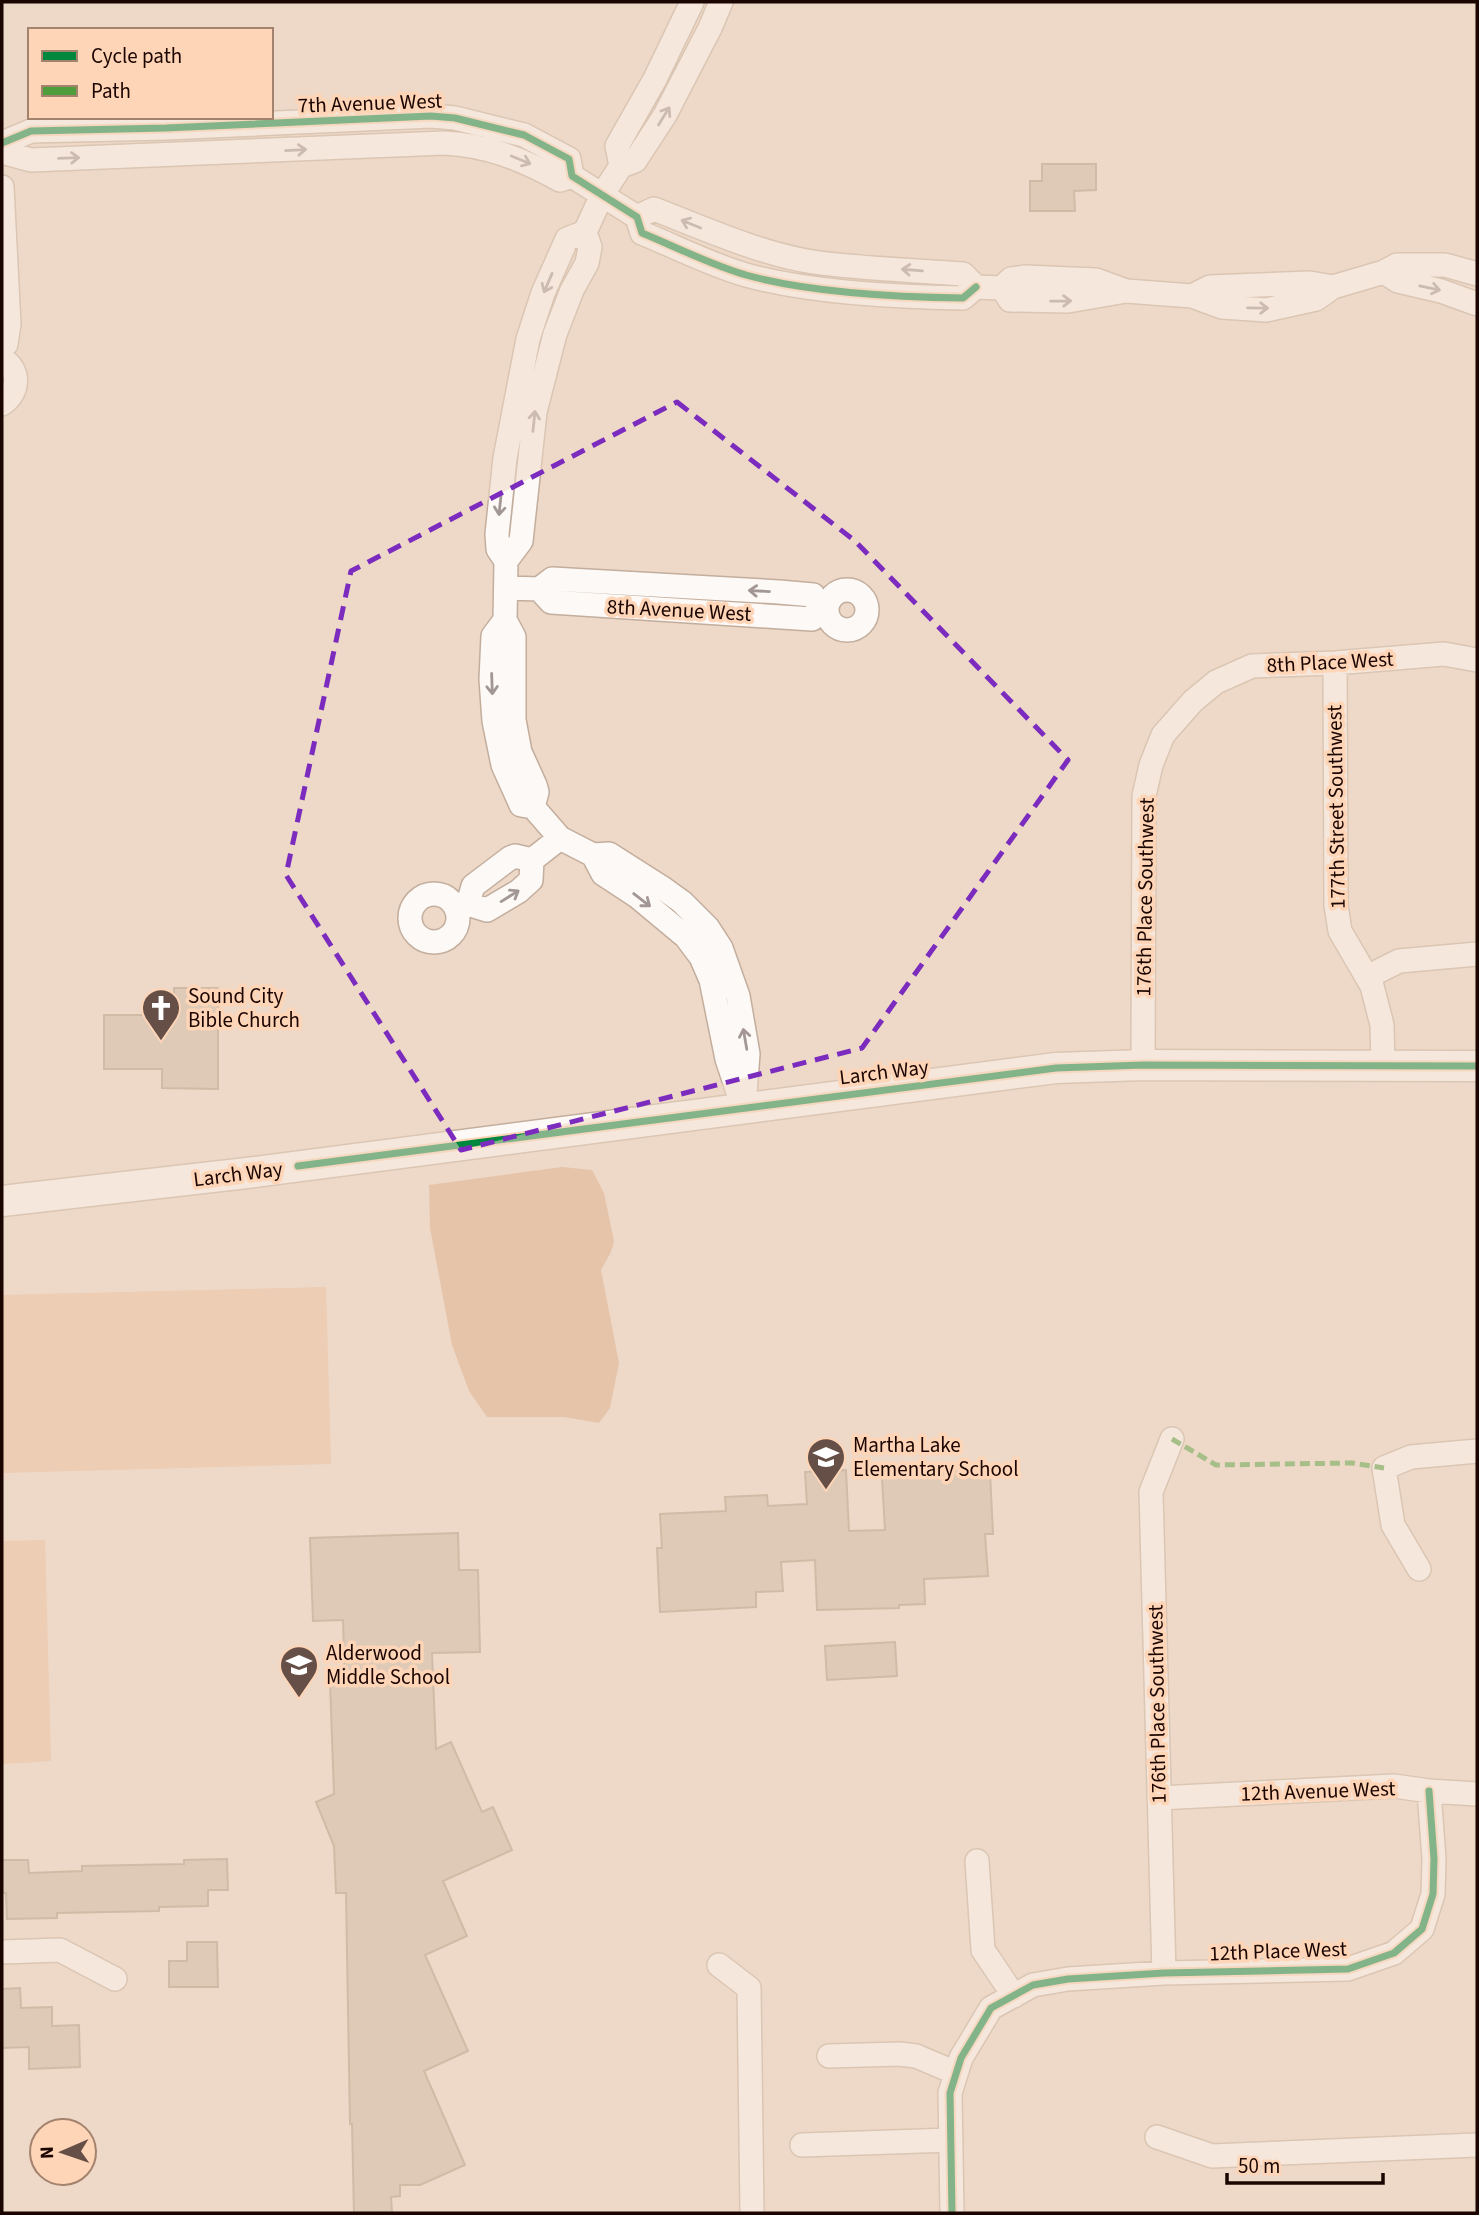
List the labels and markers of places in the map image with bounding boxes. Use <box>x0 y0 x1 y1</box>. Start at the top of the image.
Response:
place label: Sound City Bible Church <box>188 981 300 1035</box>
church icon: Sound City Bible Church <box>140 987 182 1042</box>
place label: Martha Lake Elementary School <box>853 1430 1019 1484</box>
school or university icon: Martha Lake Elementary School <box>805 1436 847 1491</box>
place label: Alderwood Middle School <box>326 1638 450 1692</box>
school or university icon: Alderwood Middle School <box>278 1644 320 1699</box>

